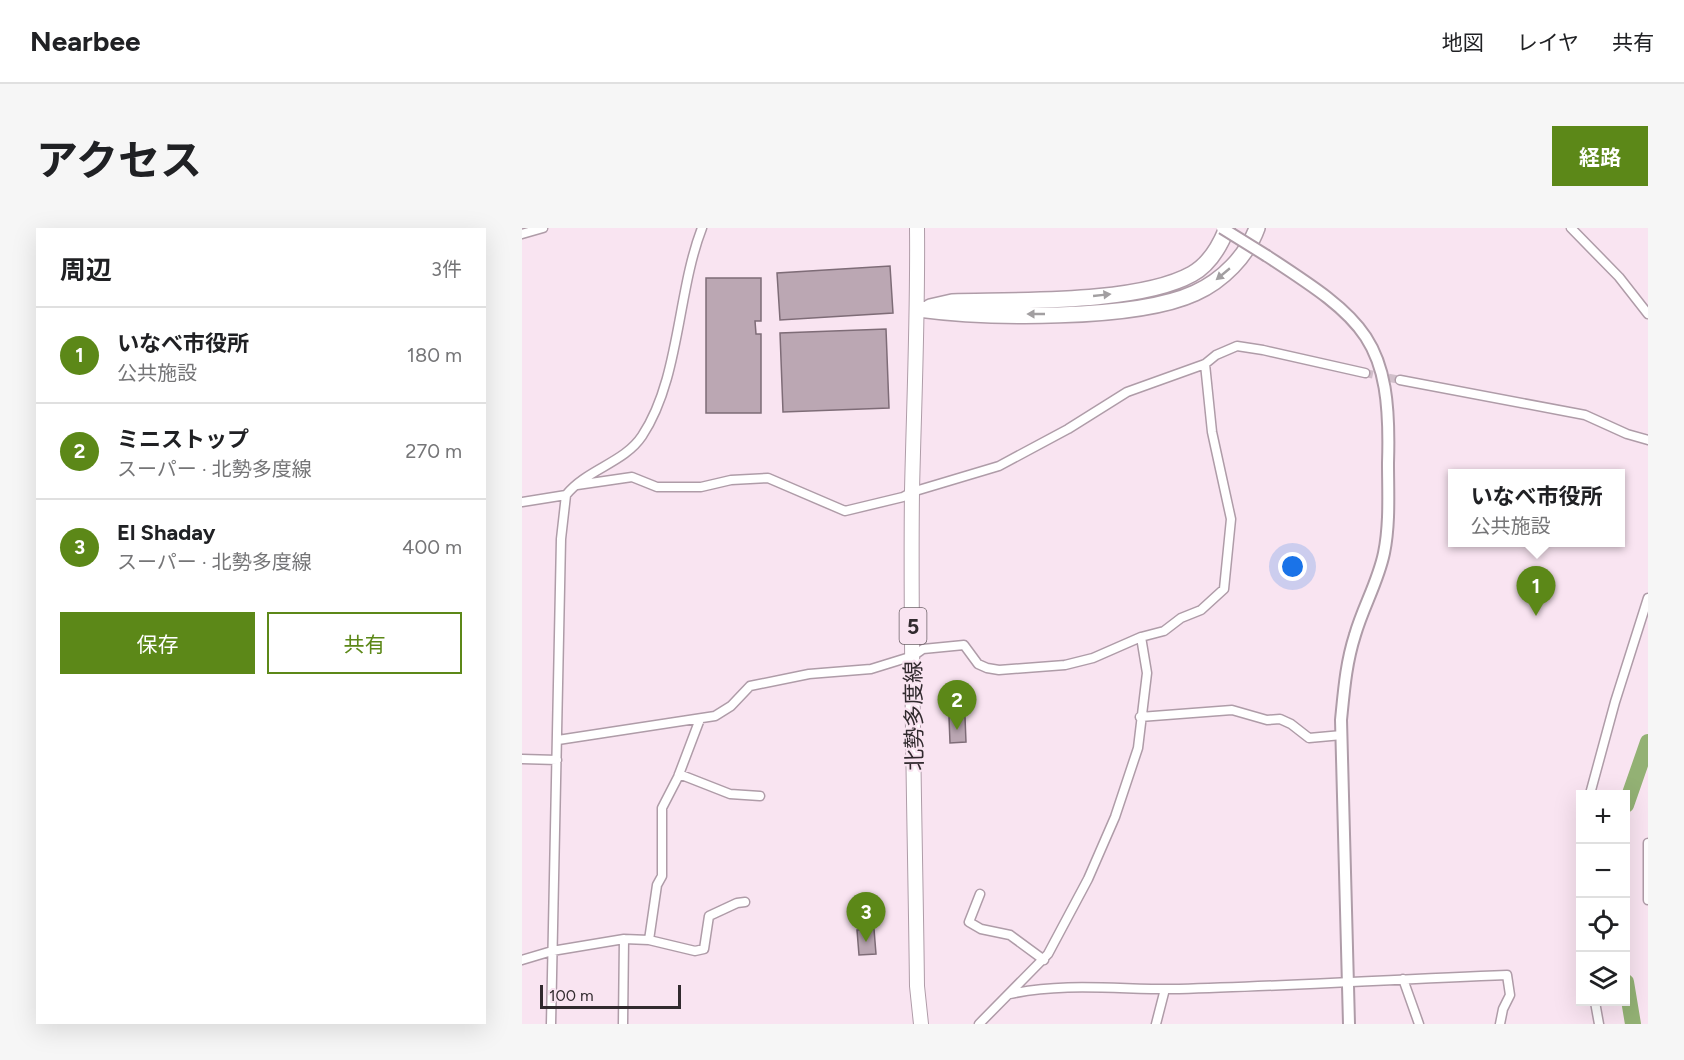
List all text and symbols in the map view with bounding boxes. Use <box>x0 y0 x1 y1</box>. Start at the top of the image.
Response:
text: Nearbee <box>30 24 140 58</box>
text: 地図 <box>1442 30 1484 55</box>
text: レイヤ <box>1517 30 1579 55</box>
text: 共有 <box>1612 30 1654 55</box>
button: 経路 <box>1552 126 1648 186</box>
text: アクセス <box>36 135 202 186</box>
text: 周辺 <box>60 254 112 286</box>
text: 3件 <box>431 257 462 281</box>
one-way arrow <box>1215 268 1231 281</box>
one-way arrow <box>1092 290 1111 299</box>
one-way arrow <box>1027 309 1046 319</box>
text: いなべ市役所 <box>117 330 249 357</box>
text: 1 <box>75 343 84 367</box>
text: 180 m <box>407 343 462 367</box>
text: 公共施設 <box>117 361 197 385</box>
text: ミニストップ <box>117 426 249 453</box>
text: 2 <box>74 439 85 463</box>
text: 270 m <box>405 439 462 463</box>
text: スーパー · 北勢多度線 <box>117 457 312 481</box>
popup <box>1448 469 1625 547</box>
text: いなべ市役所 <box>1470 483 1603 510</box>
text: 公共施設 <box>1470 514 1550 538</box>
text: El Shaday <box>117 519 215 546</box>
text: 3 <box>74 535 85 559</box>
text: 400 m <box>402 535 462 559</box>
text: スーパー · 北勢多度線 <box>117 550 312 574</box>
your location <box>1278 552 1307 581</box>
pin: 1 <box>1516 566 1556 616</box>
road number: 5 <box>900 608 926 644</box>
button: 保存 <box>60 612 255 674</box>
button: 共有 <box>267 612 462 674</box>
street label: 北勢多度線 <box>900 661 928 771</box>
pin: 2 <box>938 680 976 730</box>
map controls <box>1576 790 1630 1006</box>
button: + <box>1576 790 1630 844</box>
button: − <box>1576 844 1630 898</box>
pin: 3 <box>846 892 886 942</box>
button: locate <box>1576 898 1630 952</box>
button: layers <box>1576 952 1630 1006</box>
scale bar <box>540 982 681 1010</box>
text: 100 m <box>549 986 594 1005</box>

